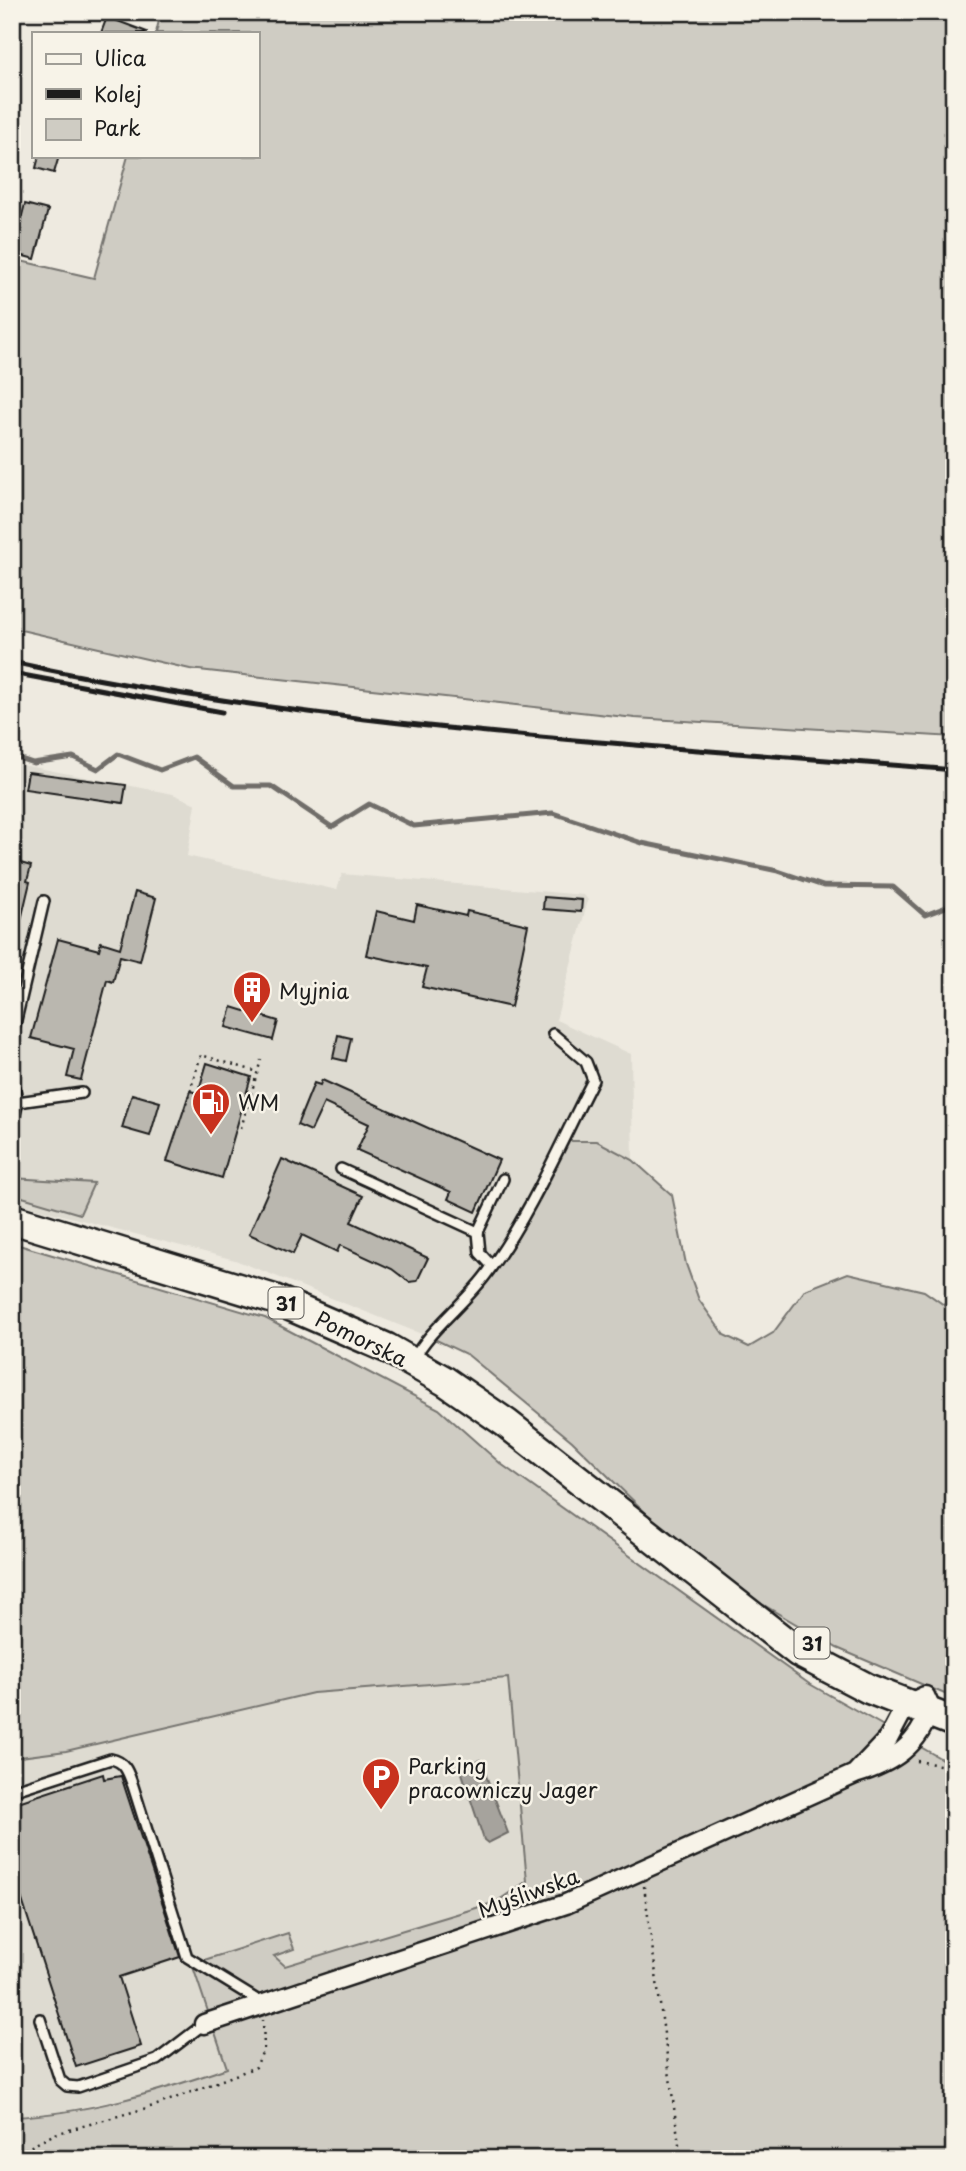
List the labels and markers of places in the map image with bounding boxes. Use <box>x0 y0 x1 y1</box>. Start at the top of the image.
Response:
building icon: Myjnia <box>231 969 273 1024</box>
place label: Myjnia <box>279 974 349 1006</box>
fuel station icon: WM <box>190 1081 232 1136</box>
place label: WM <box>238 1086 279 1118</box>
place label: Parking pracowniczy Jager <box>408 1749 598 1805</box>
parking icon: Parking pracowniczy Jager <box>360 1756 402 1811</box>

